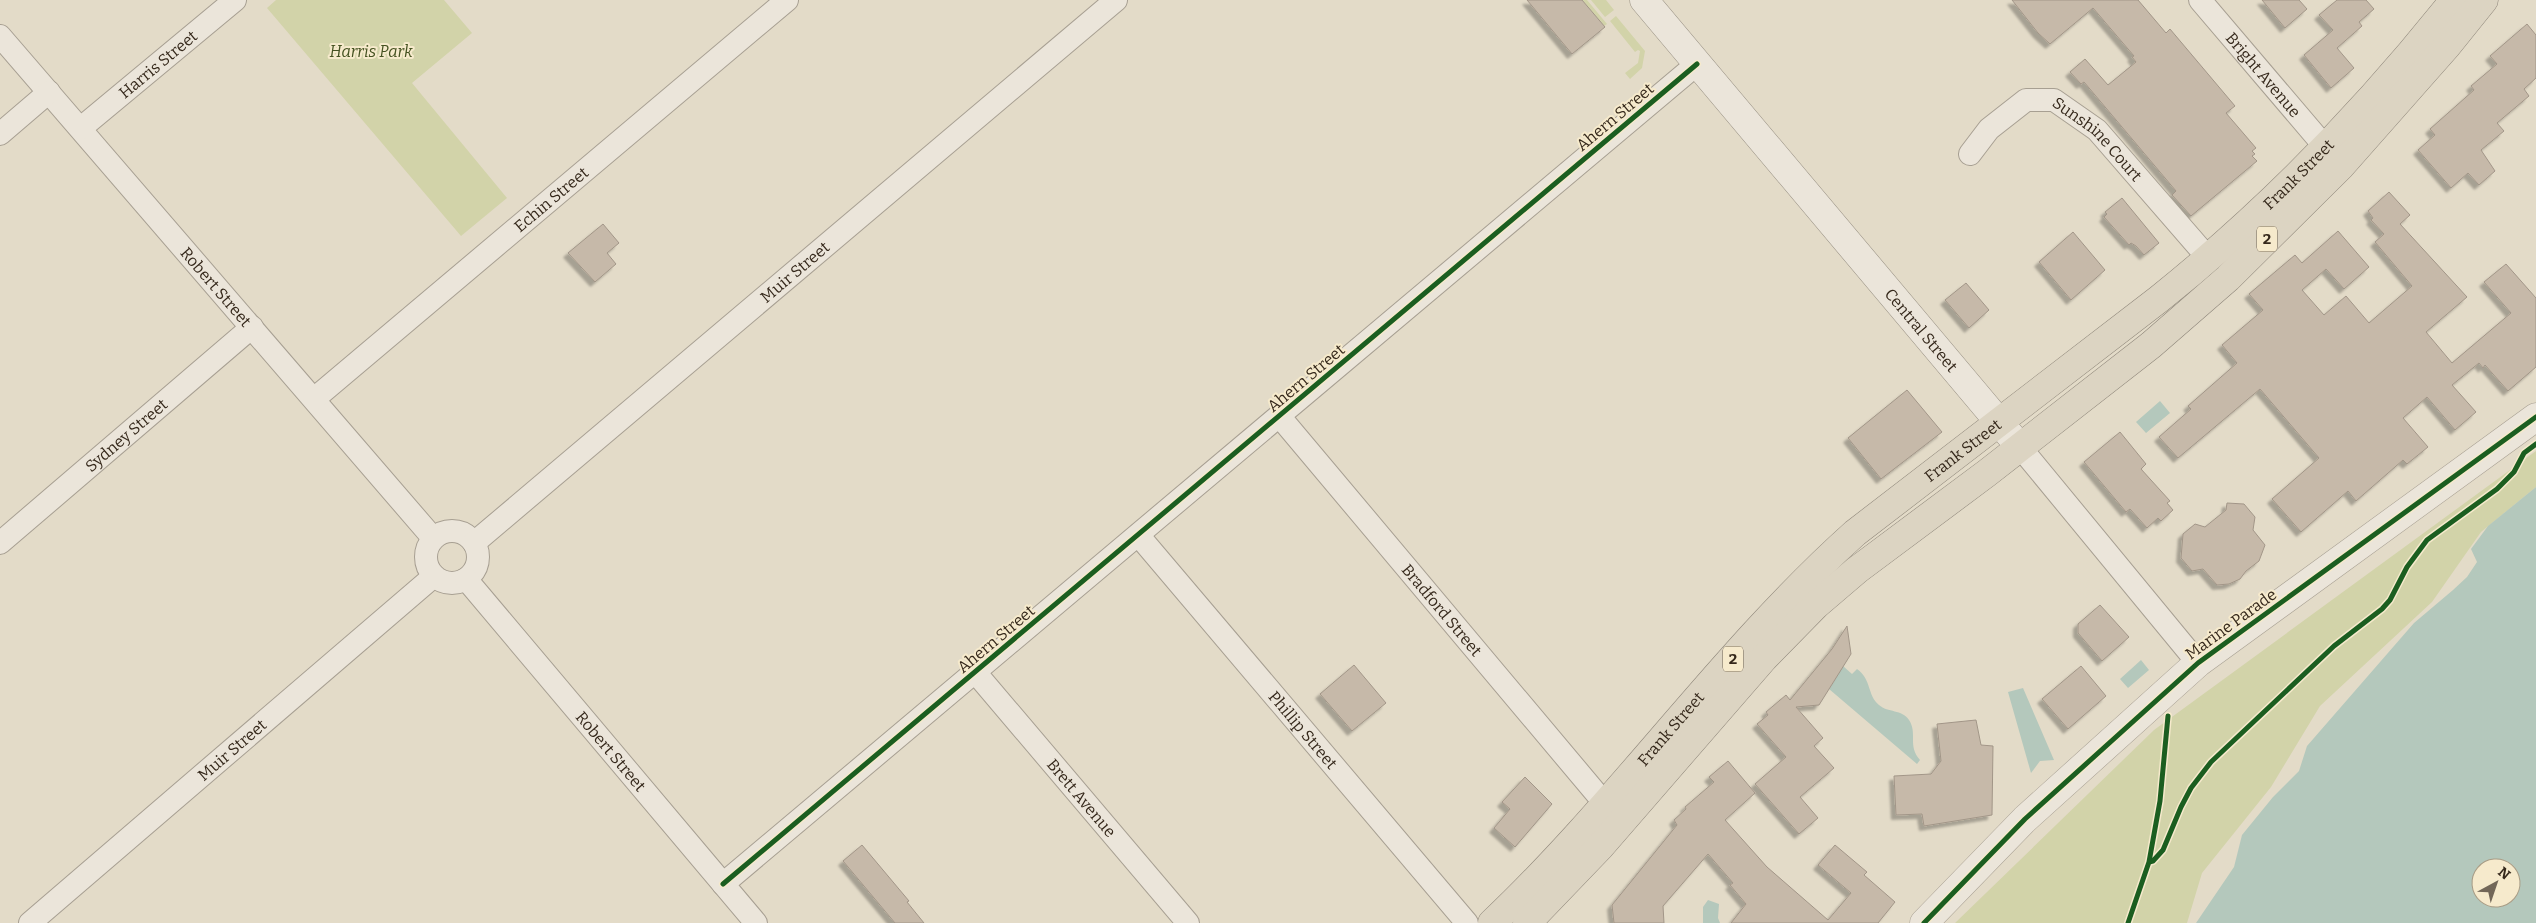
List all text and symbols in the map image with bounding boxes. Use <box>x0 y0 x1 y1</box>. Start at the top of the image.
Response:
street label: Harris Street <box>115 26 201 102</box>
street label: Bright Avenue <box>2222 28 2305 121</box>
park label: Harris Park <box>329 42 413 61</box>
street label: Ahern Street <box>1572 79 1658 155</box>
street label: Sunshine Court <box>2049 93 2146 185</box>
street label: Frank Street <box>2259 135 2338 213</box>
street label: Echin Street <box>510 162 592 236</box>
road number: 2 <box>2257 226 2277 252</box>
street label: Muir Street <box>756 237 833 306</box>
street label: Robert Street <box>177 243 256 330</box>
street label: Central Street <box>1881 284 1962 375</box>
street label: Ahern Street <box>1263 340 1349 416</box>
street label: Sydney Street <box>81 394 171 475</box>
street label: Frank Street <box>1921 414 2005 486</box>
street label: Bradford Street <box>1398 560 1486 660</box>
street label: Marine Parade <box>2182 585 2280 663</box>
street label: Ahern Street <box>953 601 1039 677</box>
road number: 2 <box>1723 646 1743 672</box>
street label: Phillip Street <box>1265 687 1342 773</box>
street label: Frank Street <box>1633 688 1708 770</box>
street label: Robert Street <box>572 707 650 795</box>
street label: Muir Street <box>194 715 270 784</box>
street label: Brett Avenue <box>1043 755 1120 841</box>
north arrow <box>2471 858 2521 908</box>
text: N <box>2494 863 2514 884</box>

